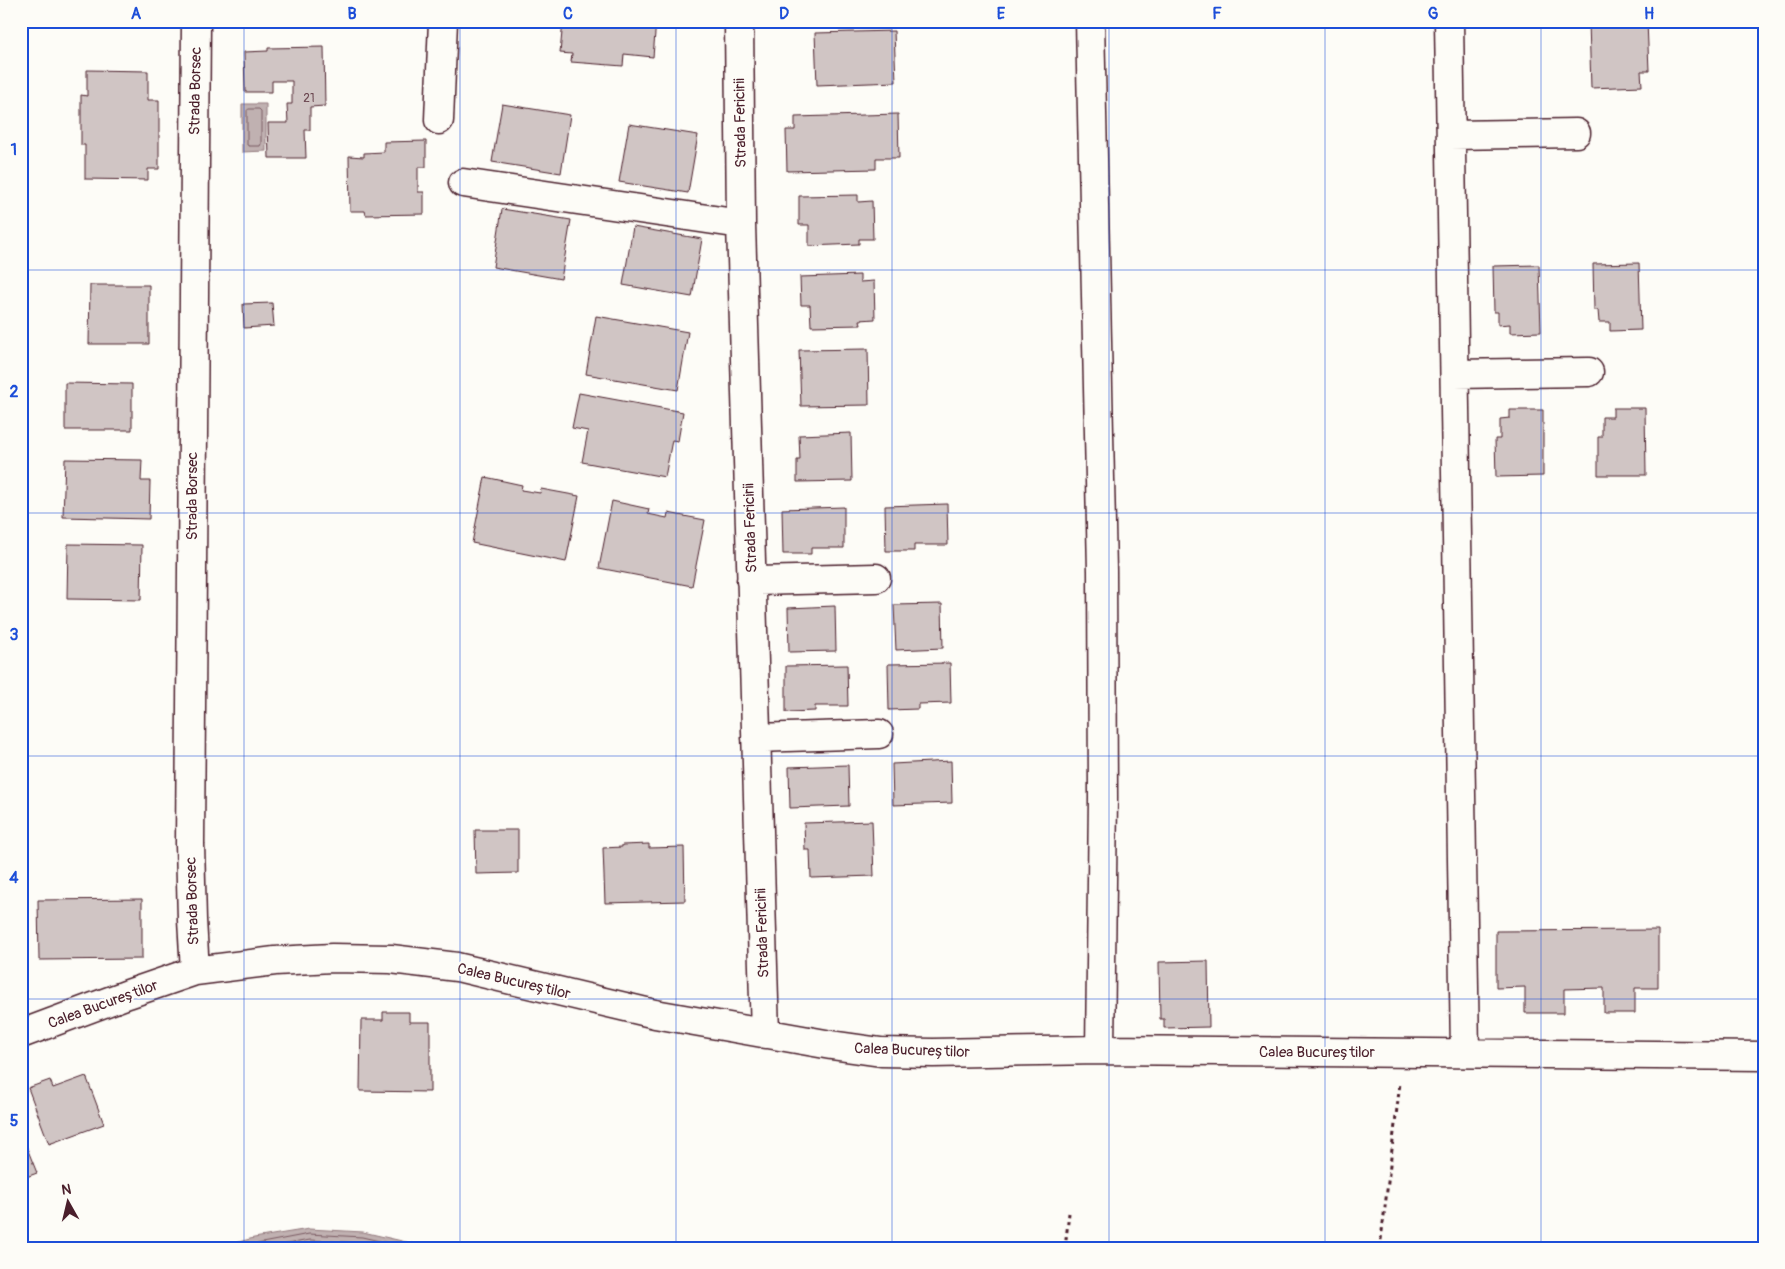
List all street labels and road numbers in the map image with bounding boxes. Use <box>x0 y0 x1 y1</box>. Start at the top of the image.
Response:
street label: Strada Borsec <box>185 46 206 135</box>
street label: Strada Fericirii <box>730 78 751 168</box>
street label: Strada Borsec <box>183 451 202 540</box>
street label: Strada Fericirii <box>739 483 762 573</box>
street label: Strada Borsec <box>181 856 204 945</box>
street label: Strada Fericirii <box>751 888 774 978</box>
street label: Calea Bucureștilor <box>455 959 573 1004</box>
street label: Calea Bucureștilor <box>46 976 161 1033</box>
street label: Calea Bucureștilor <box>854 1039 971 1062</box>
street label: Calea Bucureștilor <box>1259 1043 1376 1062</box>

